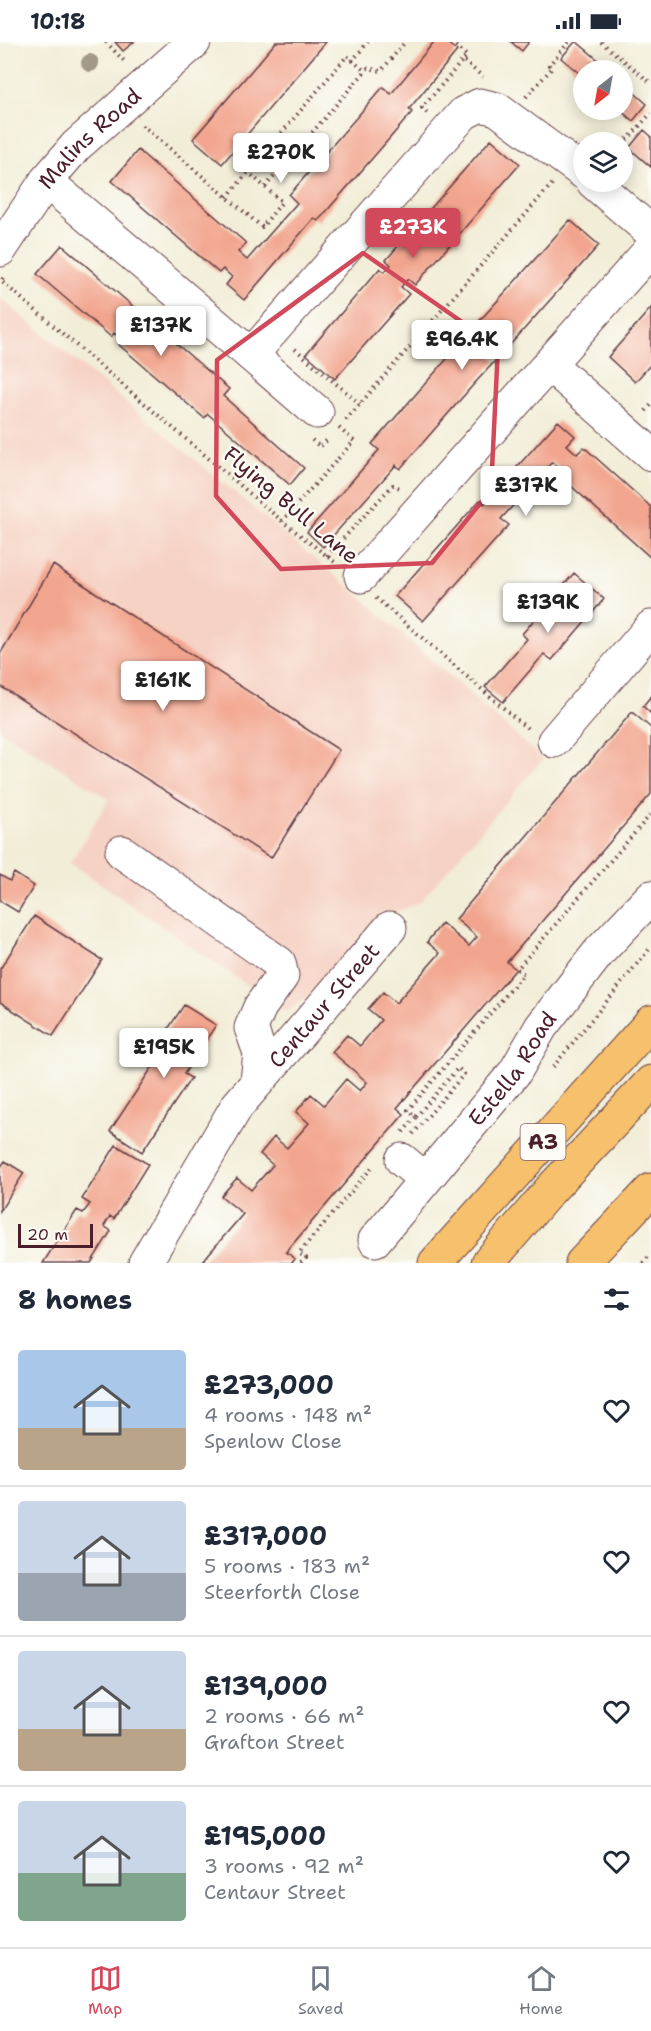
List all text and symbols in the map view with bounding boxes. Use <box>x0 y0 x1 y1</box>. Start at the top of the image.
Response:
text: 10:18 <box>30 7 86 36</box>
north arrow <box>573 60 633 120</box>
map controls <box>573 60 633 192</box>
street label: Malins Road <box>31 81 147 195</box>
button: layers <box>573 132 633 192</box>
pin: £270K <box>239 133 323 184</box>
text: £270K <box>247 139 315 165</box>
pin: £273K <box>371 208 455 259</box>
text: £273K <box>379 214 447 240</box>
pin: £137K <box>119 306 203 357</box>
text: £137K <box>130 312 192 338</box>
pin: £96.4K <box>413 320 511 371</box>
text: £96.4K <box>426 326 499 352</box>
street label: Flying Bull Lane <box>217 440 365 570</box>
pin: £317K <box>484 466 568 517</box>
text: £317K <box>494 472 558 498</box>
pin: £139K <box>506 583 590 634</box>
text: £139K <box>517 589 579 615</box>
pin: £161K <box>121 661 205 712</box>
text: £161K <box>135 667 191 693</box>
street label: Centaur Street <box>262 936 386 1074</box>
street label: Estella Road <box>462 1005 563 1132</box>
pin: £195K <box>122 1028 206 1079</box>
text: £195K <box>133 1034 195 1060</box>
road number: A3 <box>520 1124 566 1160</box>
scale bar <box>18 1221 93 1248</box>
text: 20 m <box>27 1224 68 1245</box>
text: 8 homes <box>18 1282 132 1317</box>
icon: filters <box>600 1283 633 1316</box>
text: £273,000 <box>204 1367 334 1402</box>
icon: home <box>66 1374 138 1446</box>
icon: heart <box>600 1394 633 1427</box>
text: 4 rooms · 148 m² <box>204 1402 372 1428</box>
text: Spenlow Close <box>204 1428 342 1454</box>
text: £317,000 <box>204 1518 327 1553</box>
icon: home <box>66 1525 138 1597</box>
icon: heart <box>600 1545 633 1578</box>
text: 5 rooms · 183 m² <box>204 1553 370 1579</box>
text: Steerforth Close <box>204 1579 360 1605</box>
text: £139,000 <box>204 1668 328 1703</box>
icon: home <box>66 1675 138 1747</box>
icon: heart <box>600 1695 633 1728</box>
text: 2 rooms · 66 m² <box>204 1703 365 1729</box>
text: Grafton Street <box>204 1729 345 1755</box>
text: £195,000 <box>204 1818 326 1853</box>
icon: home <box>66 1825 138 1897</box>
icon: heart <box>600 1845 633 1878</box>
text: 3 rooms · 92 m² <box>204 1853 364 1879</box>
text: Centaur Street <box>204 1879 346 1905</box>
tab: Map <box>88 1962 122 2019</box>
tab: Saved <box>298 1962 343 2019</box>
tab: Home <box>519 1962 563 2019</box>

